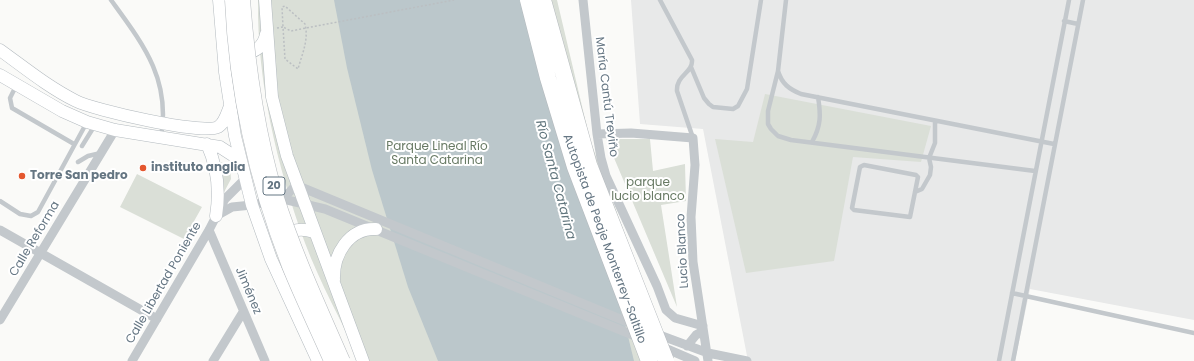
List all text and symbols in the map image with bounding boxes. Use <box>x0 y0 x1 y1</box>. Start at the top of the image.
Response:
street label: María Cantú Treviño <box>591 36 621 158</box>
water label: Río Santa Catarina <box>532 119 578 241</box>
street label: Autopista de Peaje Monterrey-Saltillo <box>559 132 649 346</box>
park label: Parque Lineal Río Santa Catarina <box>386 140 488 168</box>
place label: instituto anglia <box>151 161 245 175</box>
marker: instituto anglia <box>138 163 148 173</box>
place label: Torre San pedro <box>30 169 128 183</box>
marker: Torre San pedro <box>17 171 27 181</box>
park label: parque lucio blanco <box>611 176 685 204</box>
road number: 20 <box>263 177 285 195</box>
street label: Calle Reforma <box>7 199 63 279</box>
street label: Lucio Blanco <box>674 213 692 289</box>
street label: Calle Libertad Poniente <box>123 220 205 346</box>
street label: Jiménez <box>232 265 264 317</box>

